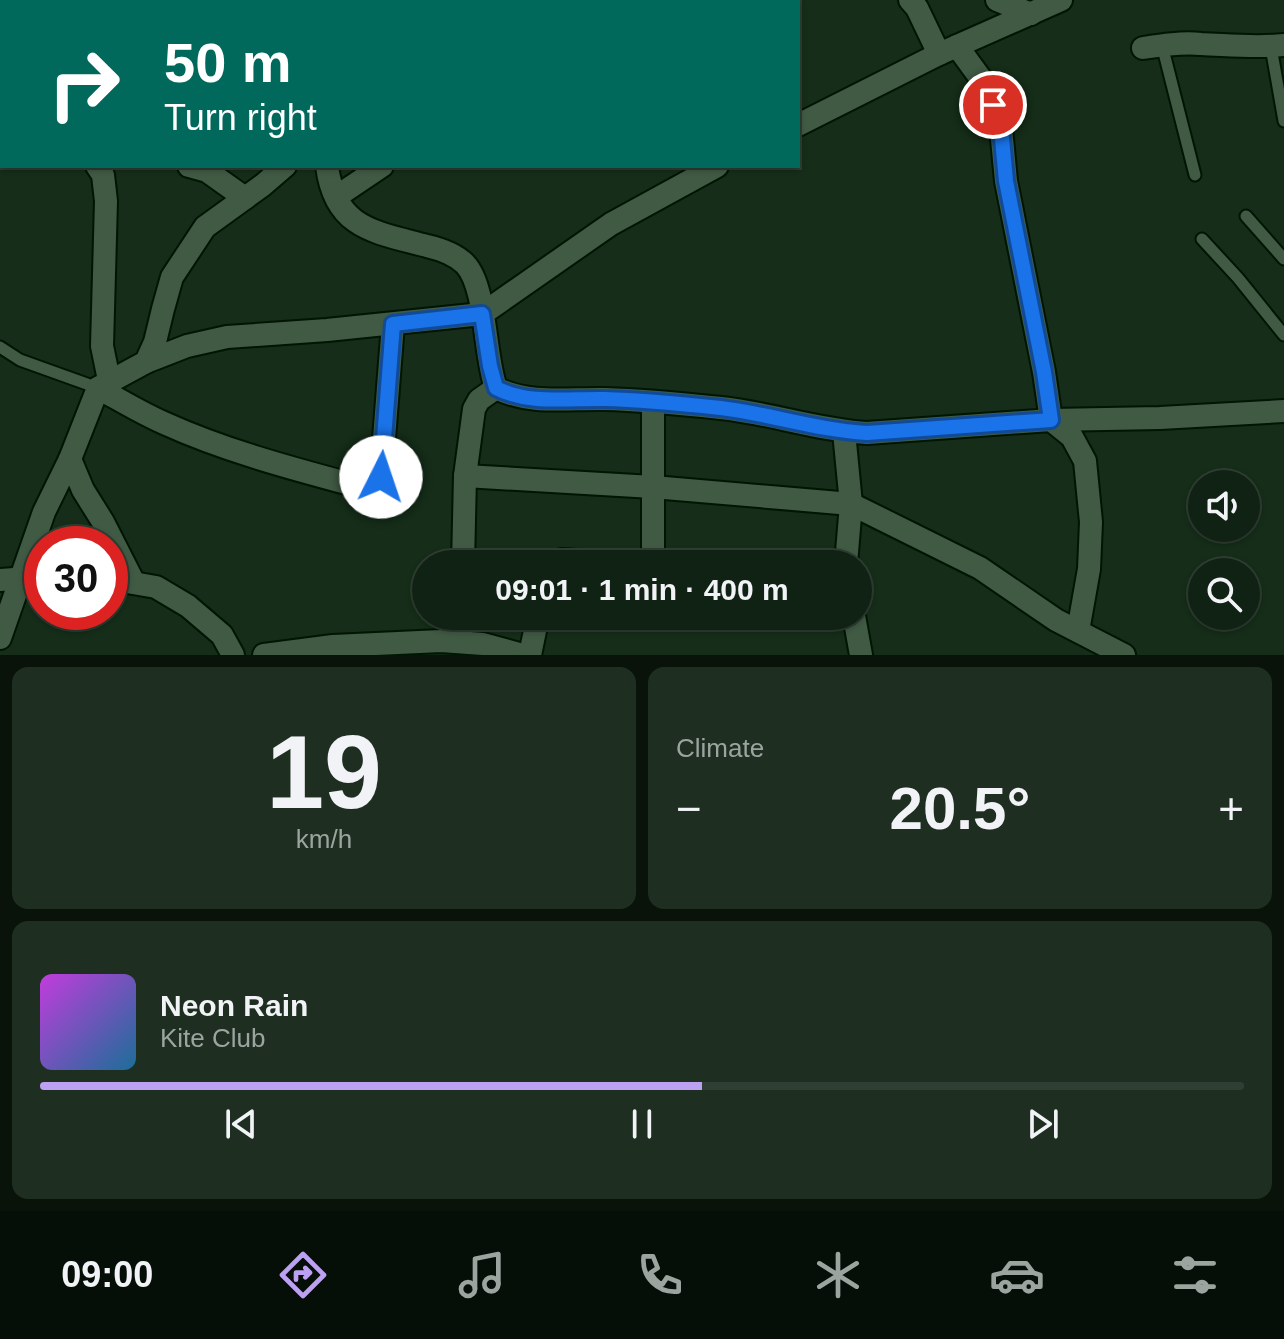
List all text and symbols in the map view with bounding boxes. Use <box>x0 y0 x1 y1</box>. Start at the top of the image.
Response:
text: 50 m <box>164 31 292 94</box>
icon: right <box>32 32 136 136</box>
pin <box>959 71 1027 139</box>
icon: arrive <box>971 83 1015 127</box>
text: Turn right <box>164 97 317 138</box>
position arrow <box>339 435 423 519</box>
map controls <box>1188 470 1260 630</box>
button: sound <box>1188 470 1260 542</box>
speed limit sign: 30 <box>24 526 128 630</box>
button: search <box>1188 558 1260 630</box>
text: 09:01 · 1 min · 400 m <box>495 573 789 606</box>
text: 19 <box>266 714 382 830</box>
text: Climate <box>676 733 764 763</box>
text: 20.5° <box>890 775 1030 842</box>
text: − <box>676 784 702 833</box>
text: + <box>1218 784 1244 833</box>
text: km/h <box>296 824 352 854</box>
text: Neon Rain <box>160 989 308 1022</box>
text: Kite Club <box>160 1023 266 1053</box>
icon: previous <box>219 1102 263 1146</box>
icon: pause <box>620 1102 664 1146</box>
icon: next <box>1021 1102 1065 1146</box>
icon: directions <box>275 1247 331 1303</box>
icon: music <box>454 1247 510 1303</box>
icon: phone <box>632 1247 688 1303</box>
icon: climate <box>810 1247 866 1303</box>
icon: car <box>989 1247 1045 1303</box>
icon: filters <box>1167 1247 1223 1303</box>
text: 09:00 <box>61 1254 153 1295</box>

